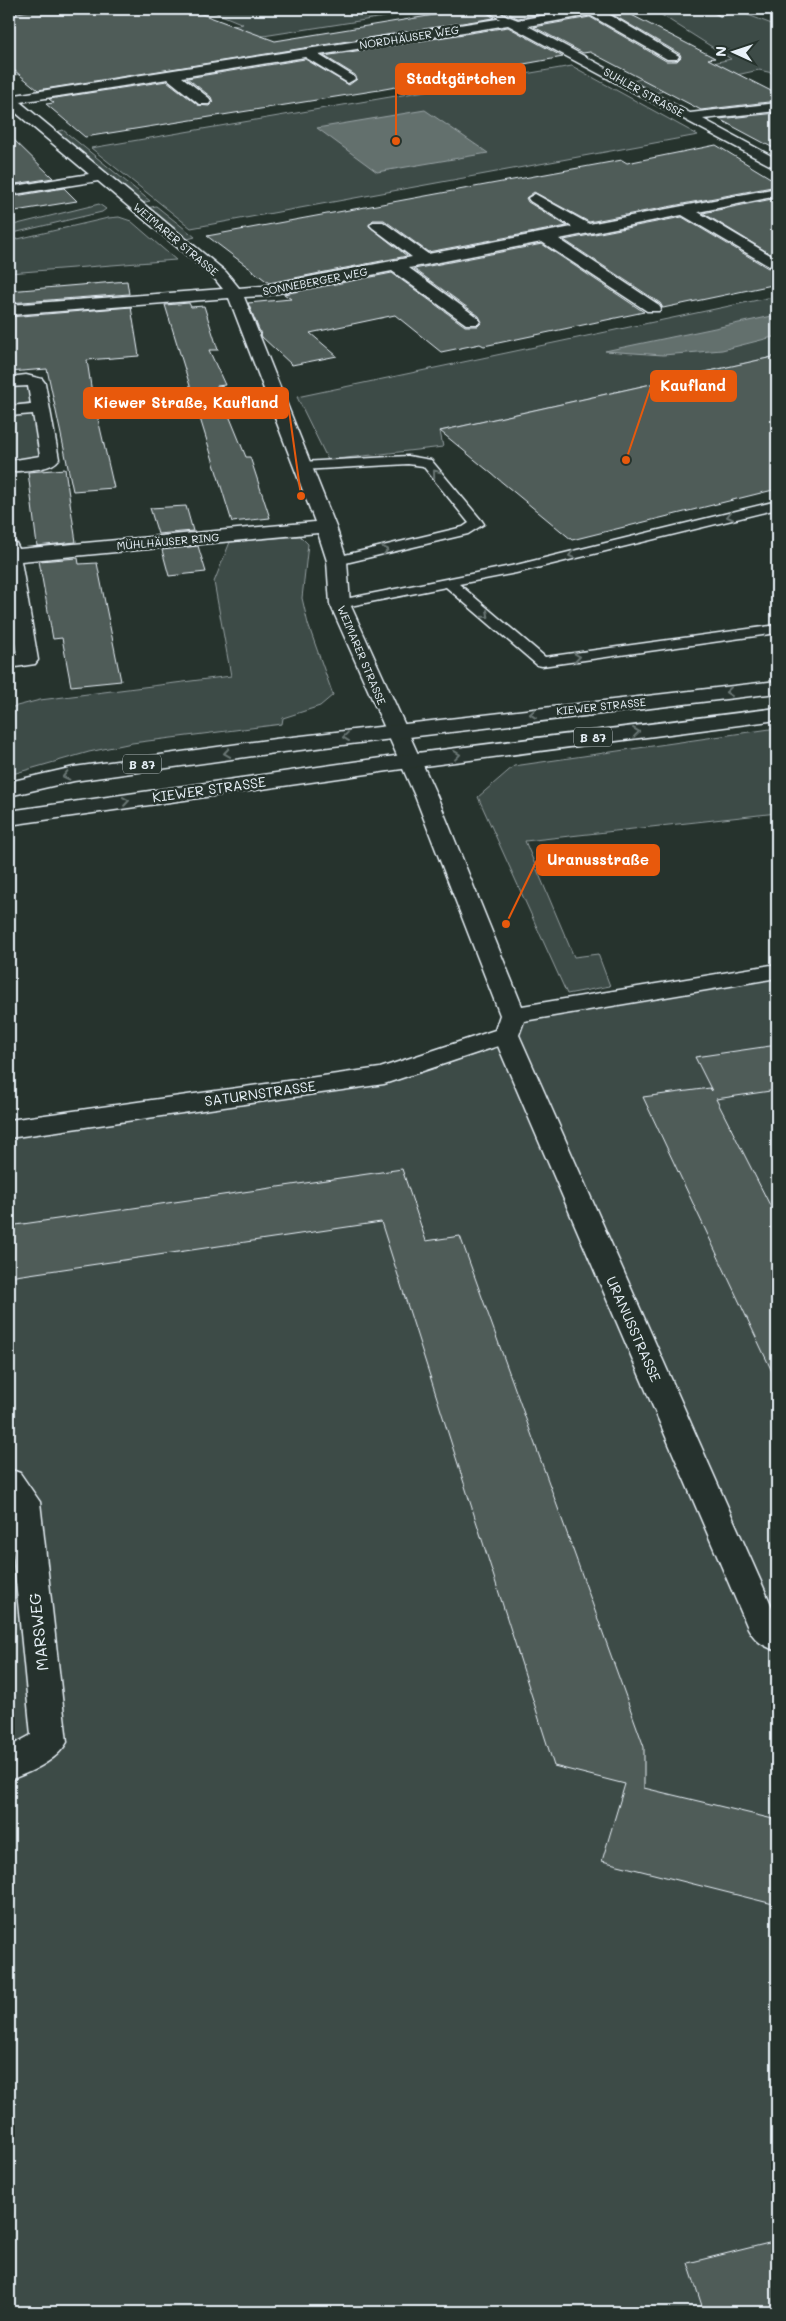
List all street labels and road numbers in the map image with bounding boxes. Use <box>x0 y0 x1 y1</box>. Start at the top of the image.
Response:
street label: NORDHÄUSER WEG <box>358 22 460 52</box>
street label: SUHLER STRASSE <box>601 64 687 120</box>
street label: WEIMARER STRASSE <box>130 199 222 279</box>
street label: SONNEBERGER WEG <box>261 263 369 299</box>
street label: MÜHLHÄUSER RING <box>116 529 220 553</box>
street label: WEIMARER STRASSE <box>334 603 390 707</box>
street label: KIEWER STRASSE <box>555 694 647 718</box>
road number: B 87 <box>574 728 612 746</box>
road number: B 87 <box>123 754 161 774</box>
street label: KIEWER STRASSE <box>151 772 267 806</box>
street label: SATURNSTRASSE <box>203 1076 317 1110</box>
street label: URANUSSTRASSE <box>602 1273 666 1385</box>
street label: MARSWEG <box>23 1592 53 1672</box>

